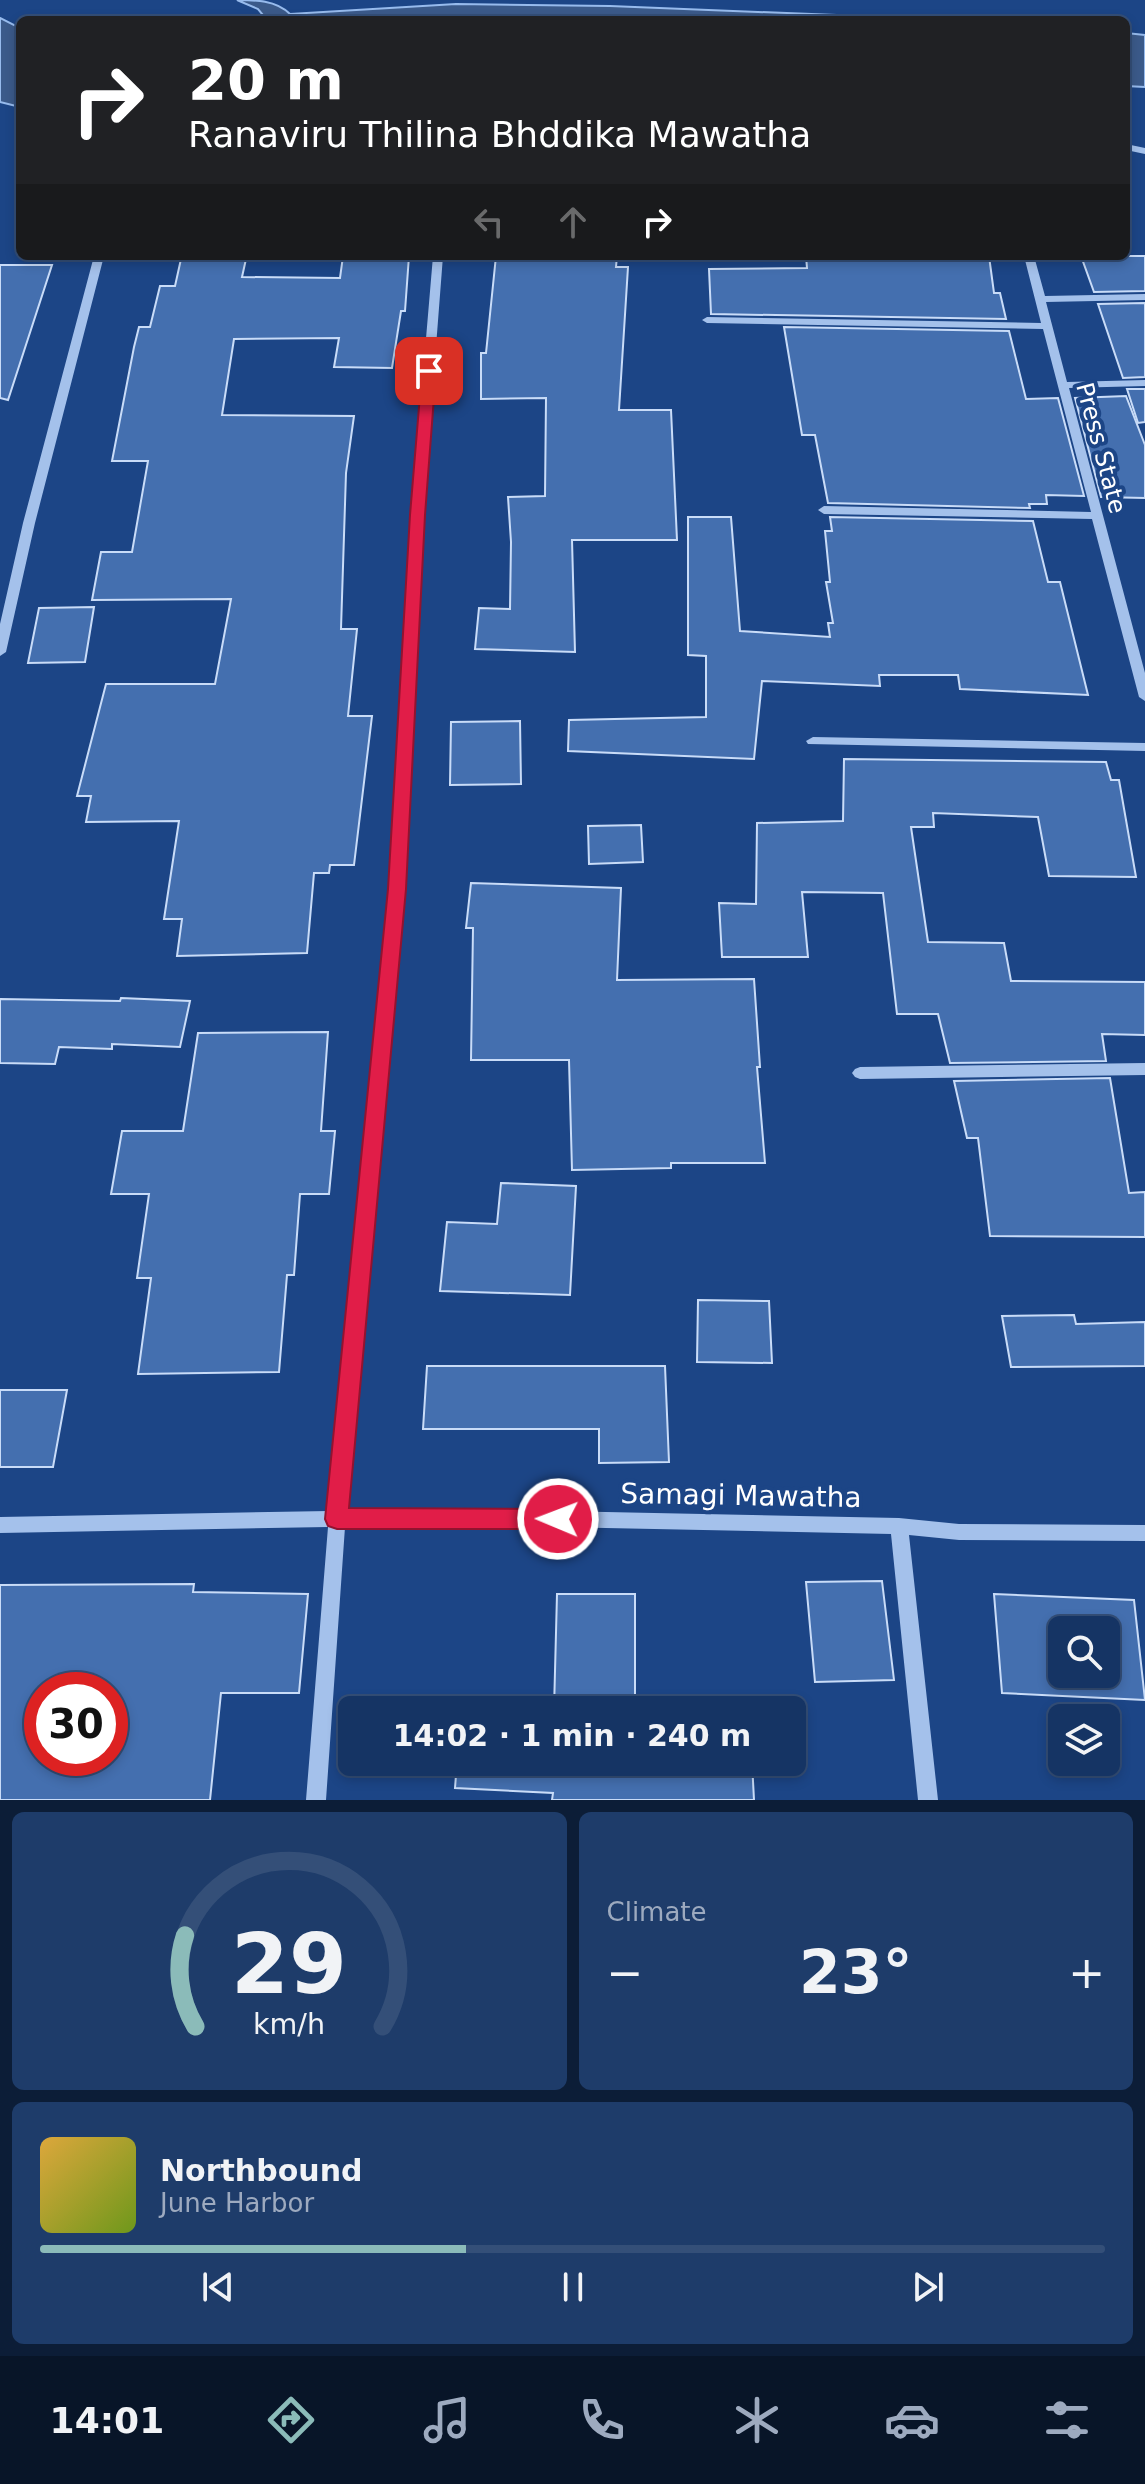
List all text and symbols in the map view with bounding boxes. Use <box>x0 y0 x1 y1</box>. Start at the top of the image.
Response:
text: 20 m <box>188 47 344 112</box>
icon: right <box>56 48 160 152</box>
text: Ranaviru Thilina Bhddika Mawatha <box>188 114 811 155</box>
icon: left <box>467 200 511 244</box>
icon: ahead <box>551 200 595 244</box>
icon: right <box>635 200 679 244</box>
pin <box>395 337 463 405</box>
icon: arrive <box>407 349 451 393</box>
street label: Press State <box>1070 380 1132 516</box>
position arrow <box>516 1477 600 1561</box>
street label: Samagi Mawatha <box>620 1477 862 1514</box>
map controls <box>1048 1616 1120 1776</box>
button: search <box>1048 1616 1120 1688</box>
speed limit sign: 30 <box>24 1672 128 1776</box>
button: layers <box>1048 1704 1120 1776</box>
text: 14:02 · 1 min · 240 m <box>393 1718 751 1753</box>
text: Climate <box>607 1897 707 1927</box>
text: 29 <box>231 1916 347 2013</box>
text: 23° <box>799 1937 913 2007</box>
text: − <box>607 1947 643 1998</box>
text: + <box>1068 1947 1105 1998</box>
text: km/h <box>253 2007 325 2041</box>
text: Northbound <box>160 2153 363 2188</box>
text: June Harbor <box>160 2188 314 2218</box>
icon: previous <box>196 2265 240 2309</box>
icon: pause <box>551 2265 595 2309</box>
icon: next <box>906 2265 950 2309</box>
icon: directions <box>263 2392 319 2448</box>
icon: music <box>419 2392 475 2448</box>
icon: phone <box>574 2392 630 2448</box>
icon: climate <box>729 2392 785 2448</box>
icon: car <box>884 2392 940 2448</box>
icon: filters <box>1039 2392 1095 2448</box>
text: 14:01 <box>50 2400 164 2441</box>

